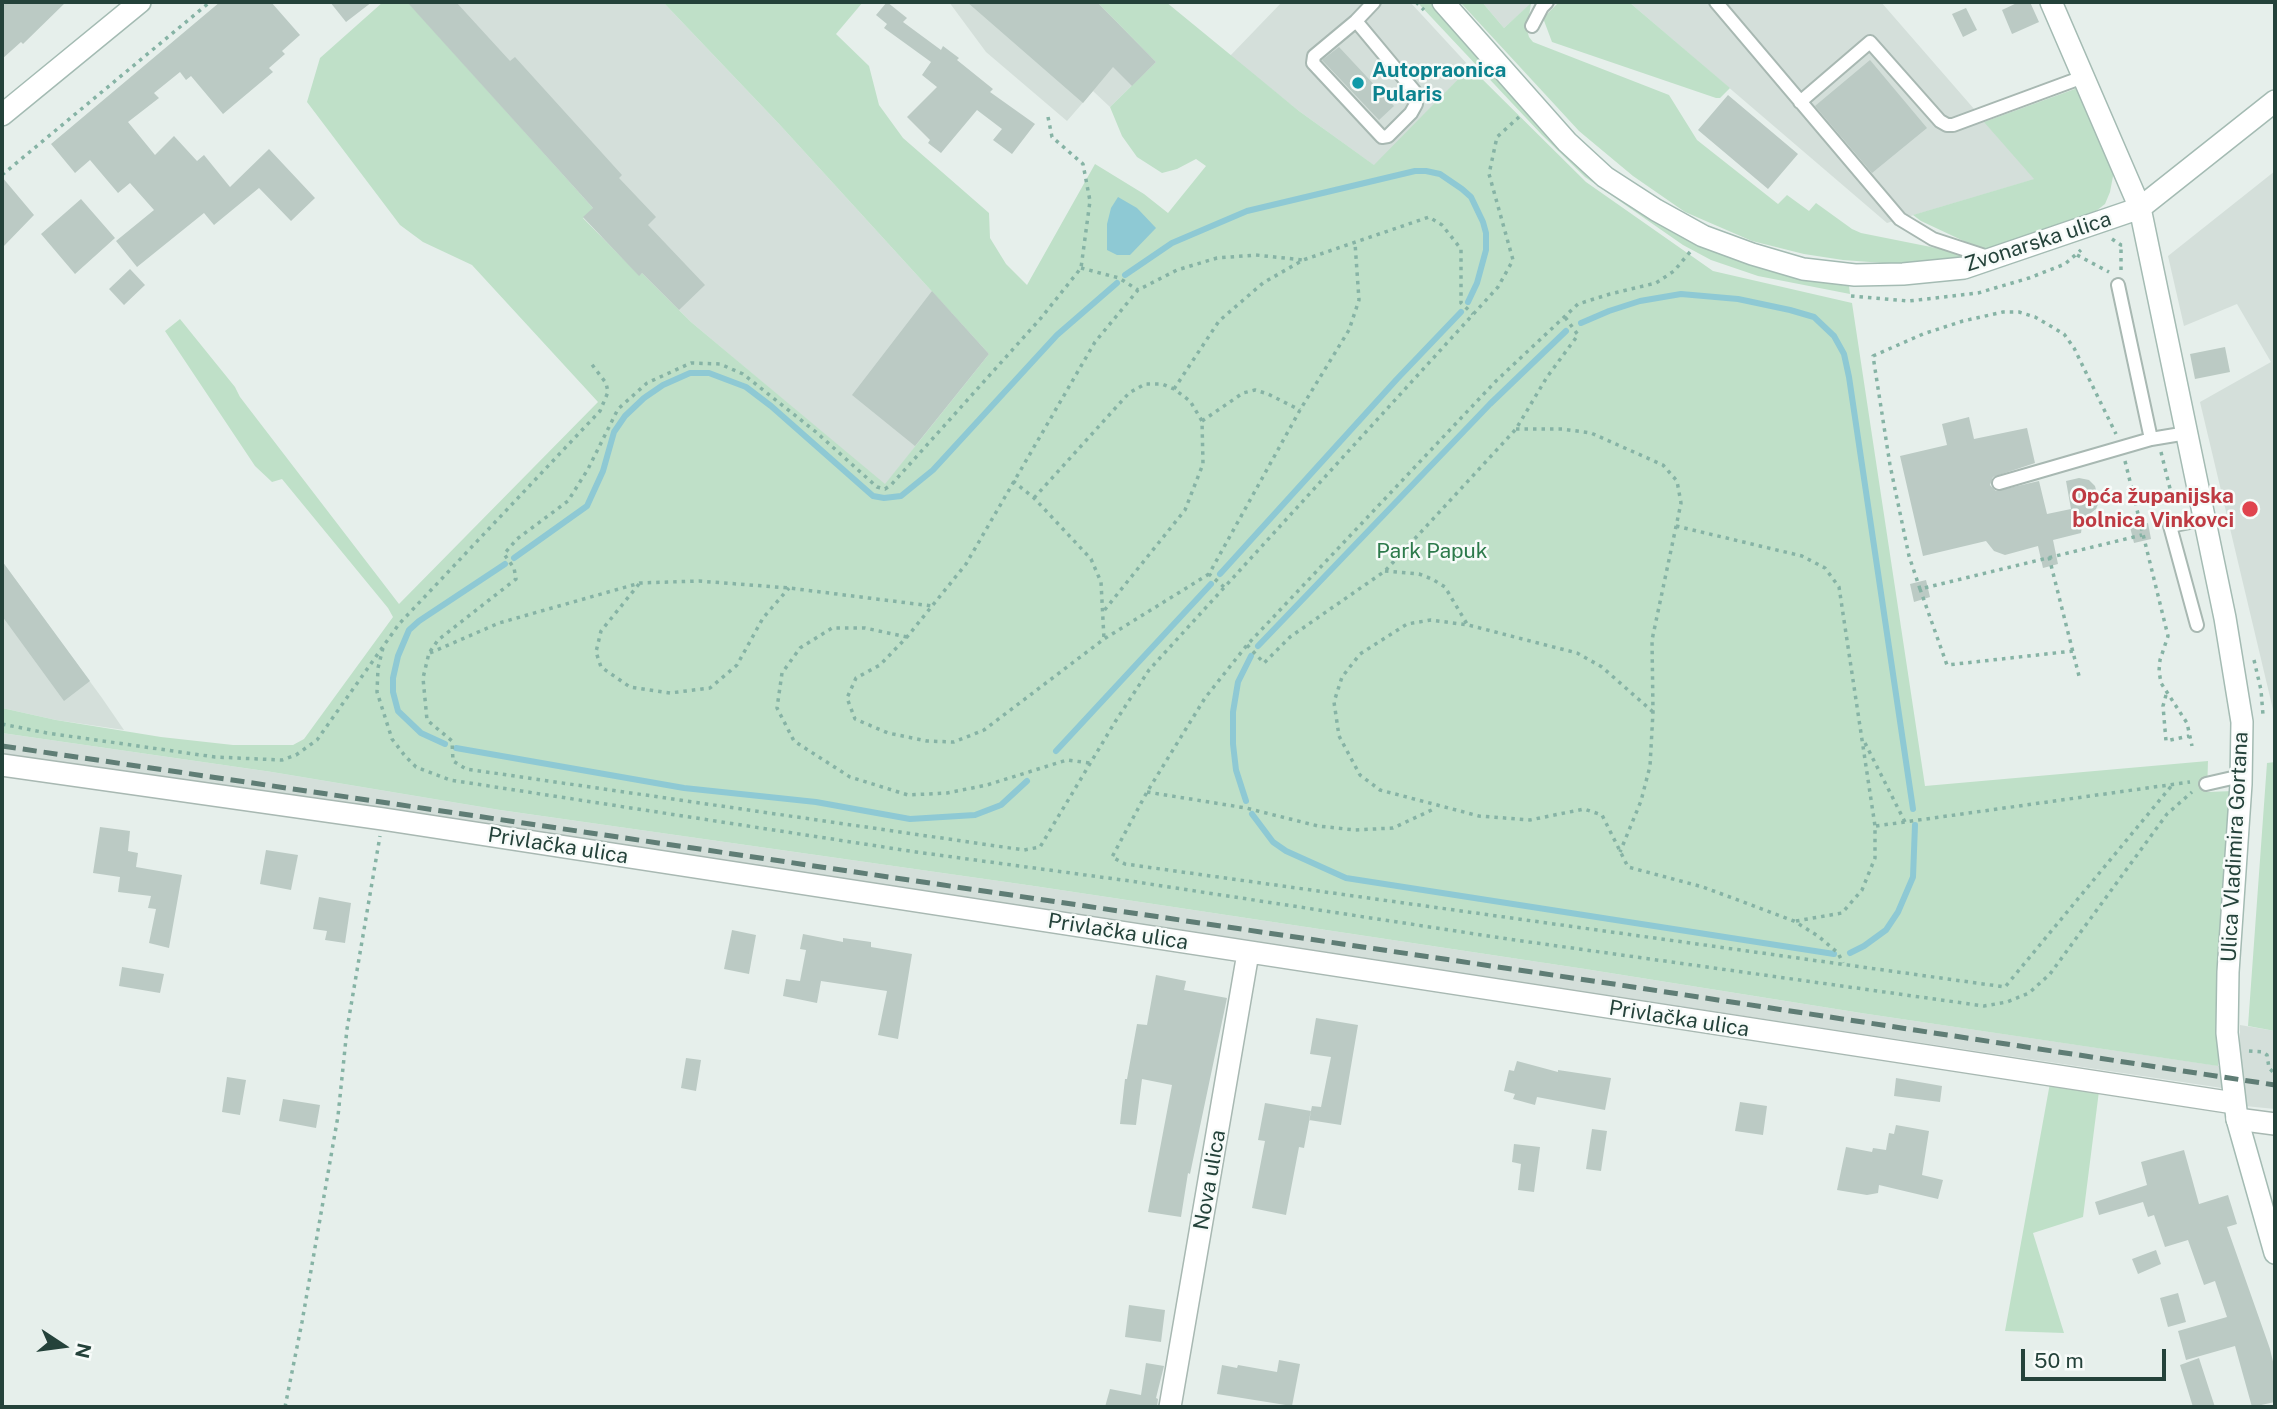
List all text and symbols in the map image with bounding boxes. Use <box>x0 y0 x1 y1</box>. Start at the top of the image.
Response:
place label: Autopraonica Pularis <box>1372 58 1507 108</box>
marker: Autopraonica Pularis <box>1350 75 1366 91</box>
street label: Zvonarska ulica <box>1961 206 2115 278</box>
place label: Opća županijska bolnica Vinkovci <box>2071 484 2234 534</box>
marker: Opća županijska bolnica Vinkovci <box>2240 499 2260 519</box>
park label: Park Papuk <box>1376 539 1488 565</box>
street label: Ulica Vladimira Gortana <box>2216 731 2254 963</box>
street label: Privlačka ulica <box>486 822 630 870</box>
street label: Privlačka ulica <box>1046 908 1190 956</box>
street label: Privlačka ulica <box>1607 995 1751 1043</box>
street label: Nova ulica <box>1189 1128 1231 1232</box>
north arrow <box>28 1311 98 1381</box>
scale bar <box>2025 1336 2170 1380</box>
text: N <box>71 1341 96 1360</box>
text: 50 m <box>2034 1348 2084 1373</box>

